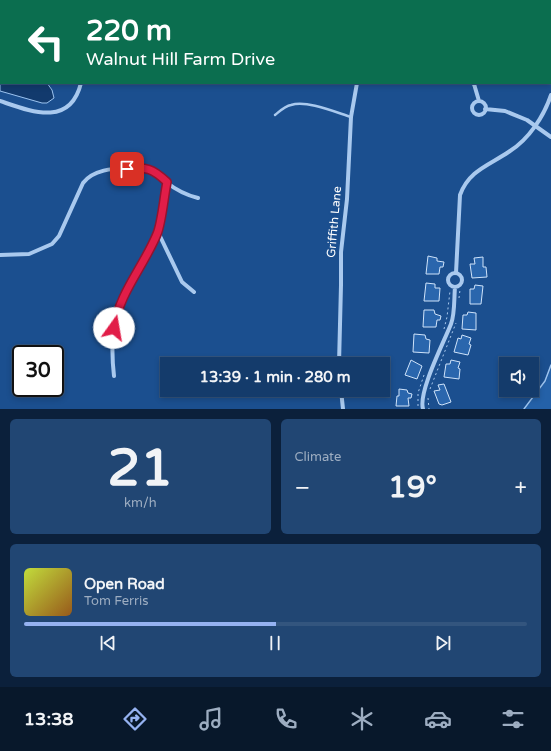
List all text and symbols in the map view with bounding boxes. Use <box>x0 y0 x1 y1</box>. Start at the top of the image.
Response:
text: 220 m <box>86 14 172 48</box>
icon: left <box>20 16 72 68</box>
text: Walnut Hill Farm Drive <box>86 48 275 70</box>
pin <box>110 152 144 186</box>
icon: arrive <box>116 158 138 180</box>
street label: Griffith Lane <box>324 185 344 258</box>
position arrow <box>93 307 135 349</box>
speed limit sign: 30 <box>12 345 64 397</box>
map controls <box>499 357 539 397</box>
button: sound <box>499 357 539 397</box>
text: 13:39 · 1 min · 280 m <box>200 368 350 386</box>
text: 21 <box>108 437 173 500</box>
text: Climate <box>295 449 341 465</box>
text: 19° <box>388 469 437 506</box>
text: − <box>295 475 310 501</box>
text: + <box>515 475 527 501</box>
text: km/h <box>124 495 157 511</box>
text: Open Road <box>84 575 165 593</box>
text: Tom Ferris <box>84 593 148 609</box>
icon: previous <box>97 632 119 654</box>
icon: pause <box>264 632 286 654</box>
icon: next <box>432 632 454 654</box>
icon: directions <box>121 705 149 733</box>
icon: music <box>197 705 225 733</box>
icon: phone <box>272 705 300 733</box>
icon: climate <box>348 705 376 733</box>
icon: car <box>424 705 452 733</box>
icon: filters <box>499 705 527 733</box>
text: 13:38 <box>24 708 74 730</box>

